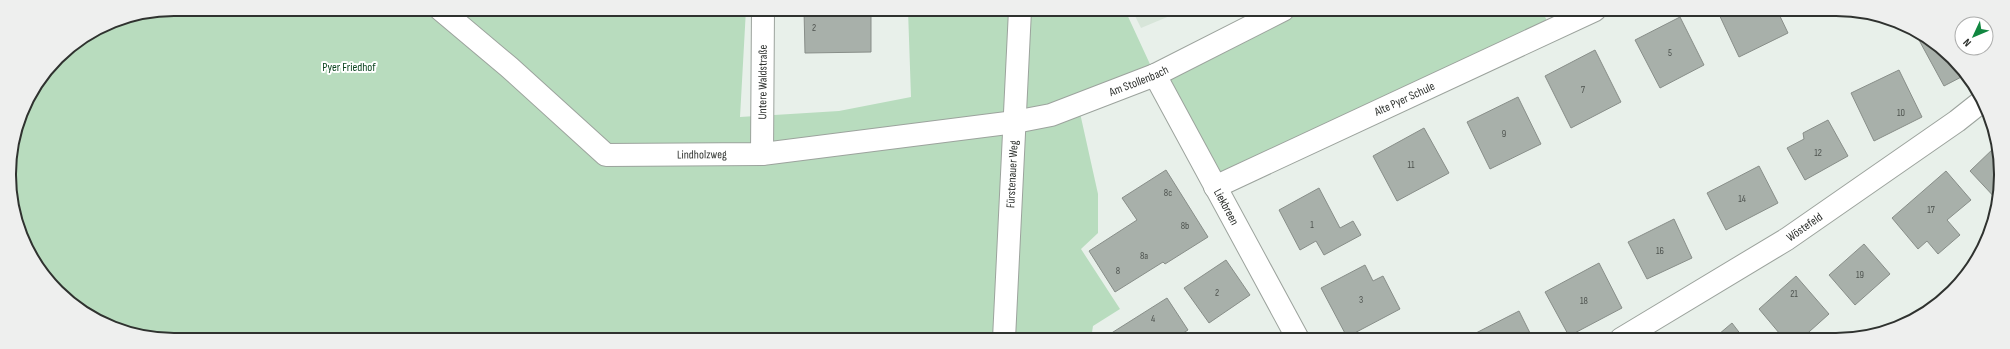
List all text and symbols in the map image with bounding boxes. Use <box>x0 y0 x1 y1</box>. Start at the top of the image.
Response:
north arrow <box>1954 16 1994 56</box>
house number: 2 <box>812 22 816 34</box>
text: N <box>1960 36 1974 49</box>
street label: Untere Waldstraße <box>755 44 771 119</box>
house number: 5 <box>1668 47 1672 59</box>
park label: Pyer Friedhof <box>322 60 376 75</box>
street label: Am Stollenbach <box>1106 62 1171 100</box>
street label: Alte Pyer Schule <box>1371 79 1437 120</box>
house number: 7 <box>1581 84 1585 96</box>
house number: 10 <box>1897 107 1905 119</box>
house number: 9 <box>1502 128 1506 140</box>
street label: Fürstenauer Weg <box>1003 140 1022 208</box>
street label: Lindholzweg <box>677 147 727 163</box>
house number: 12 <box>1814 147 1822 159</box>
house number: 11 <box>1408 159 1415 171</box>
street label: Liekbreen <box>1210 186 1242 228</box>
house number: 8c <box>1164 187 1172 199</box>
house number: 14 <box>1738 193 1746 205</box>
house number: 17 <box>1927 204 1935 216</box>
street label: Wöstefeld <box>1784 210 1826 245</box>
house number: 1 <box>1310 219 1314 231</box>
house number: 8b <box>1181 220 1189 232</box>
house number: 16 <box>1656 245 1664 257</box>
house number: 8a <box>1140 250 1148 262</box>
house number: 8 <box>1116 265 1120 277</box>
house number: 19 <box>1856 269 1864 281</box>
house number: 2 <box>1215 287 1219 299</box>
house number: 21 <box>1790 288 1798 300</box>
house number: 3 <box>1359 294 1363 306</box>
house number: 18 <box>1580 295 1588 307</box>
house number: 4 <box>1151 313 1155 325</box>

